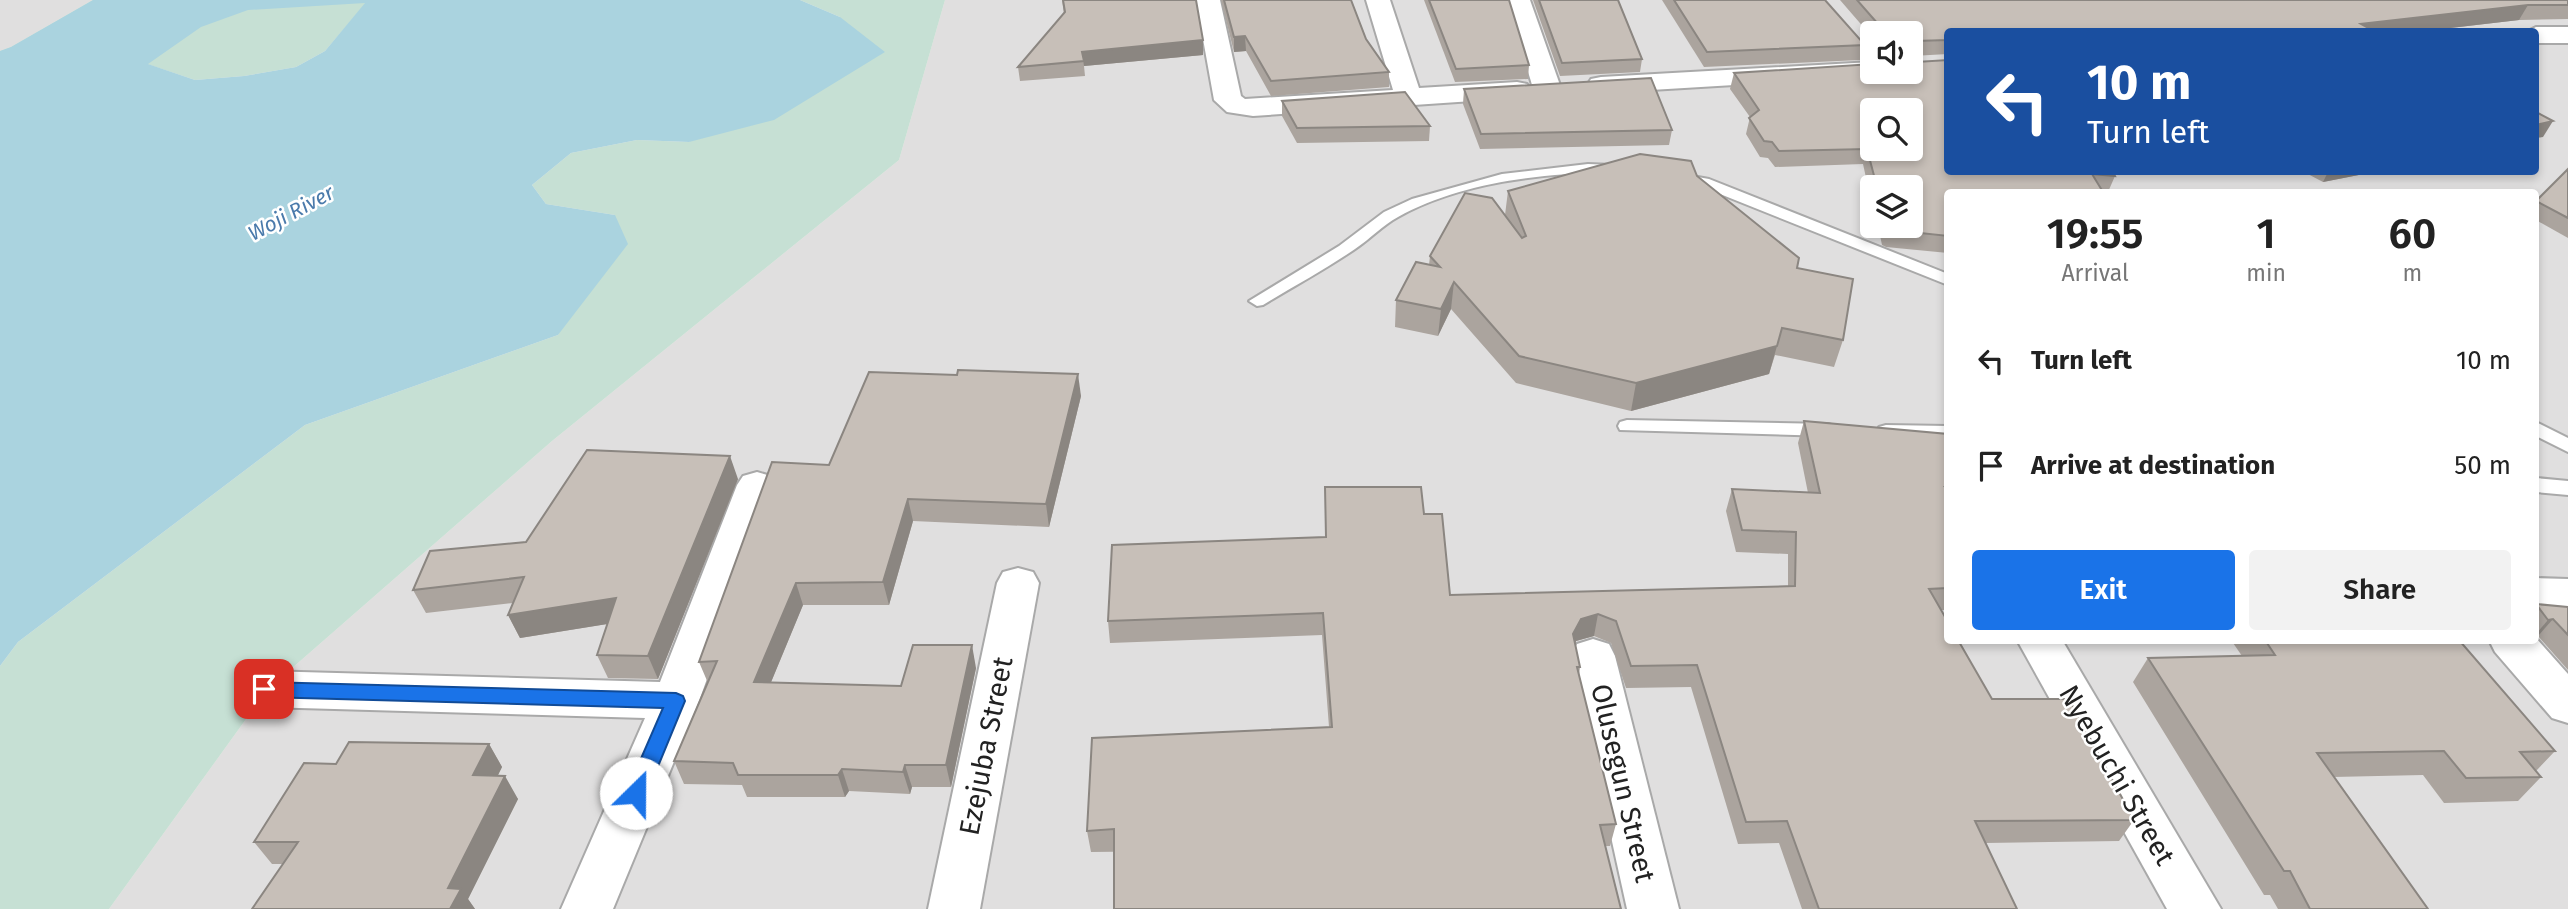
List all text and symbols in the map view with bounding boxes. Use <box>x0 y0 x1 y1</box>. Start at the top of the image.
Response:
map controls <box>1860 21 1923 238</box>
button: sound <box>1860 21 1923 84</box>
text: 10 m <box>2087 53 2191 112</box>
icon: left <box>1972 56 2063 147</box>
button: search <box>1860 98 1923 161</box>
text: Turn left <box>2087 113 2209 151</box>
button: layers <box>1860 175 1923 238</box>
water label: Woji River <box>244 179 339 246</box>
text: 19:55 <box>2047 209 2143 259</box>
text: 1 <box>2256 209 2276 259</box>
text: 60 <box>2389 209 2436 259</box>
text: Arrival <box>2061 259 2129 287</box>
text: min <box>2246 259 2286 287</box>
text: m <box>2403 259 2422 287</box>
icon: left <box>1972 342 2010 380</box>
text: Turn left <box>2031 345 2132 376</box>
text: 10 m <box>2456 345 2511 376</box>
icon: arrive <box>1972 447 2010 485</box>
text: Arrive at destination <box>2031 450 2275 481</box>
text: 50 m <box>2454 450 2511 481</box>
button: Exit <box>1972 550 2235 630</box>
button: Share <box>2249 550 2511 630</box>
street label: Ezejuba Street <box>952 653 1020 838</box>
pin <box>234 659 294 719</box>
icon: arrive <box>245 670 283 708</box>
street label: Nyebuchi Street <box>2052 679 2182 872</box>
street label: Olusegun Street <box>1584 681 1662 886</box>
position arrow <box>599 756 673 830</box>

